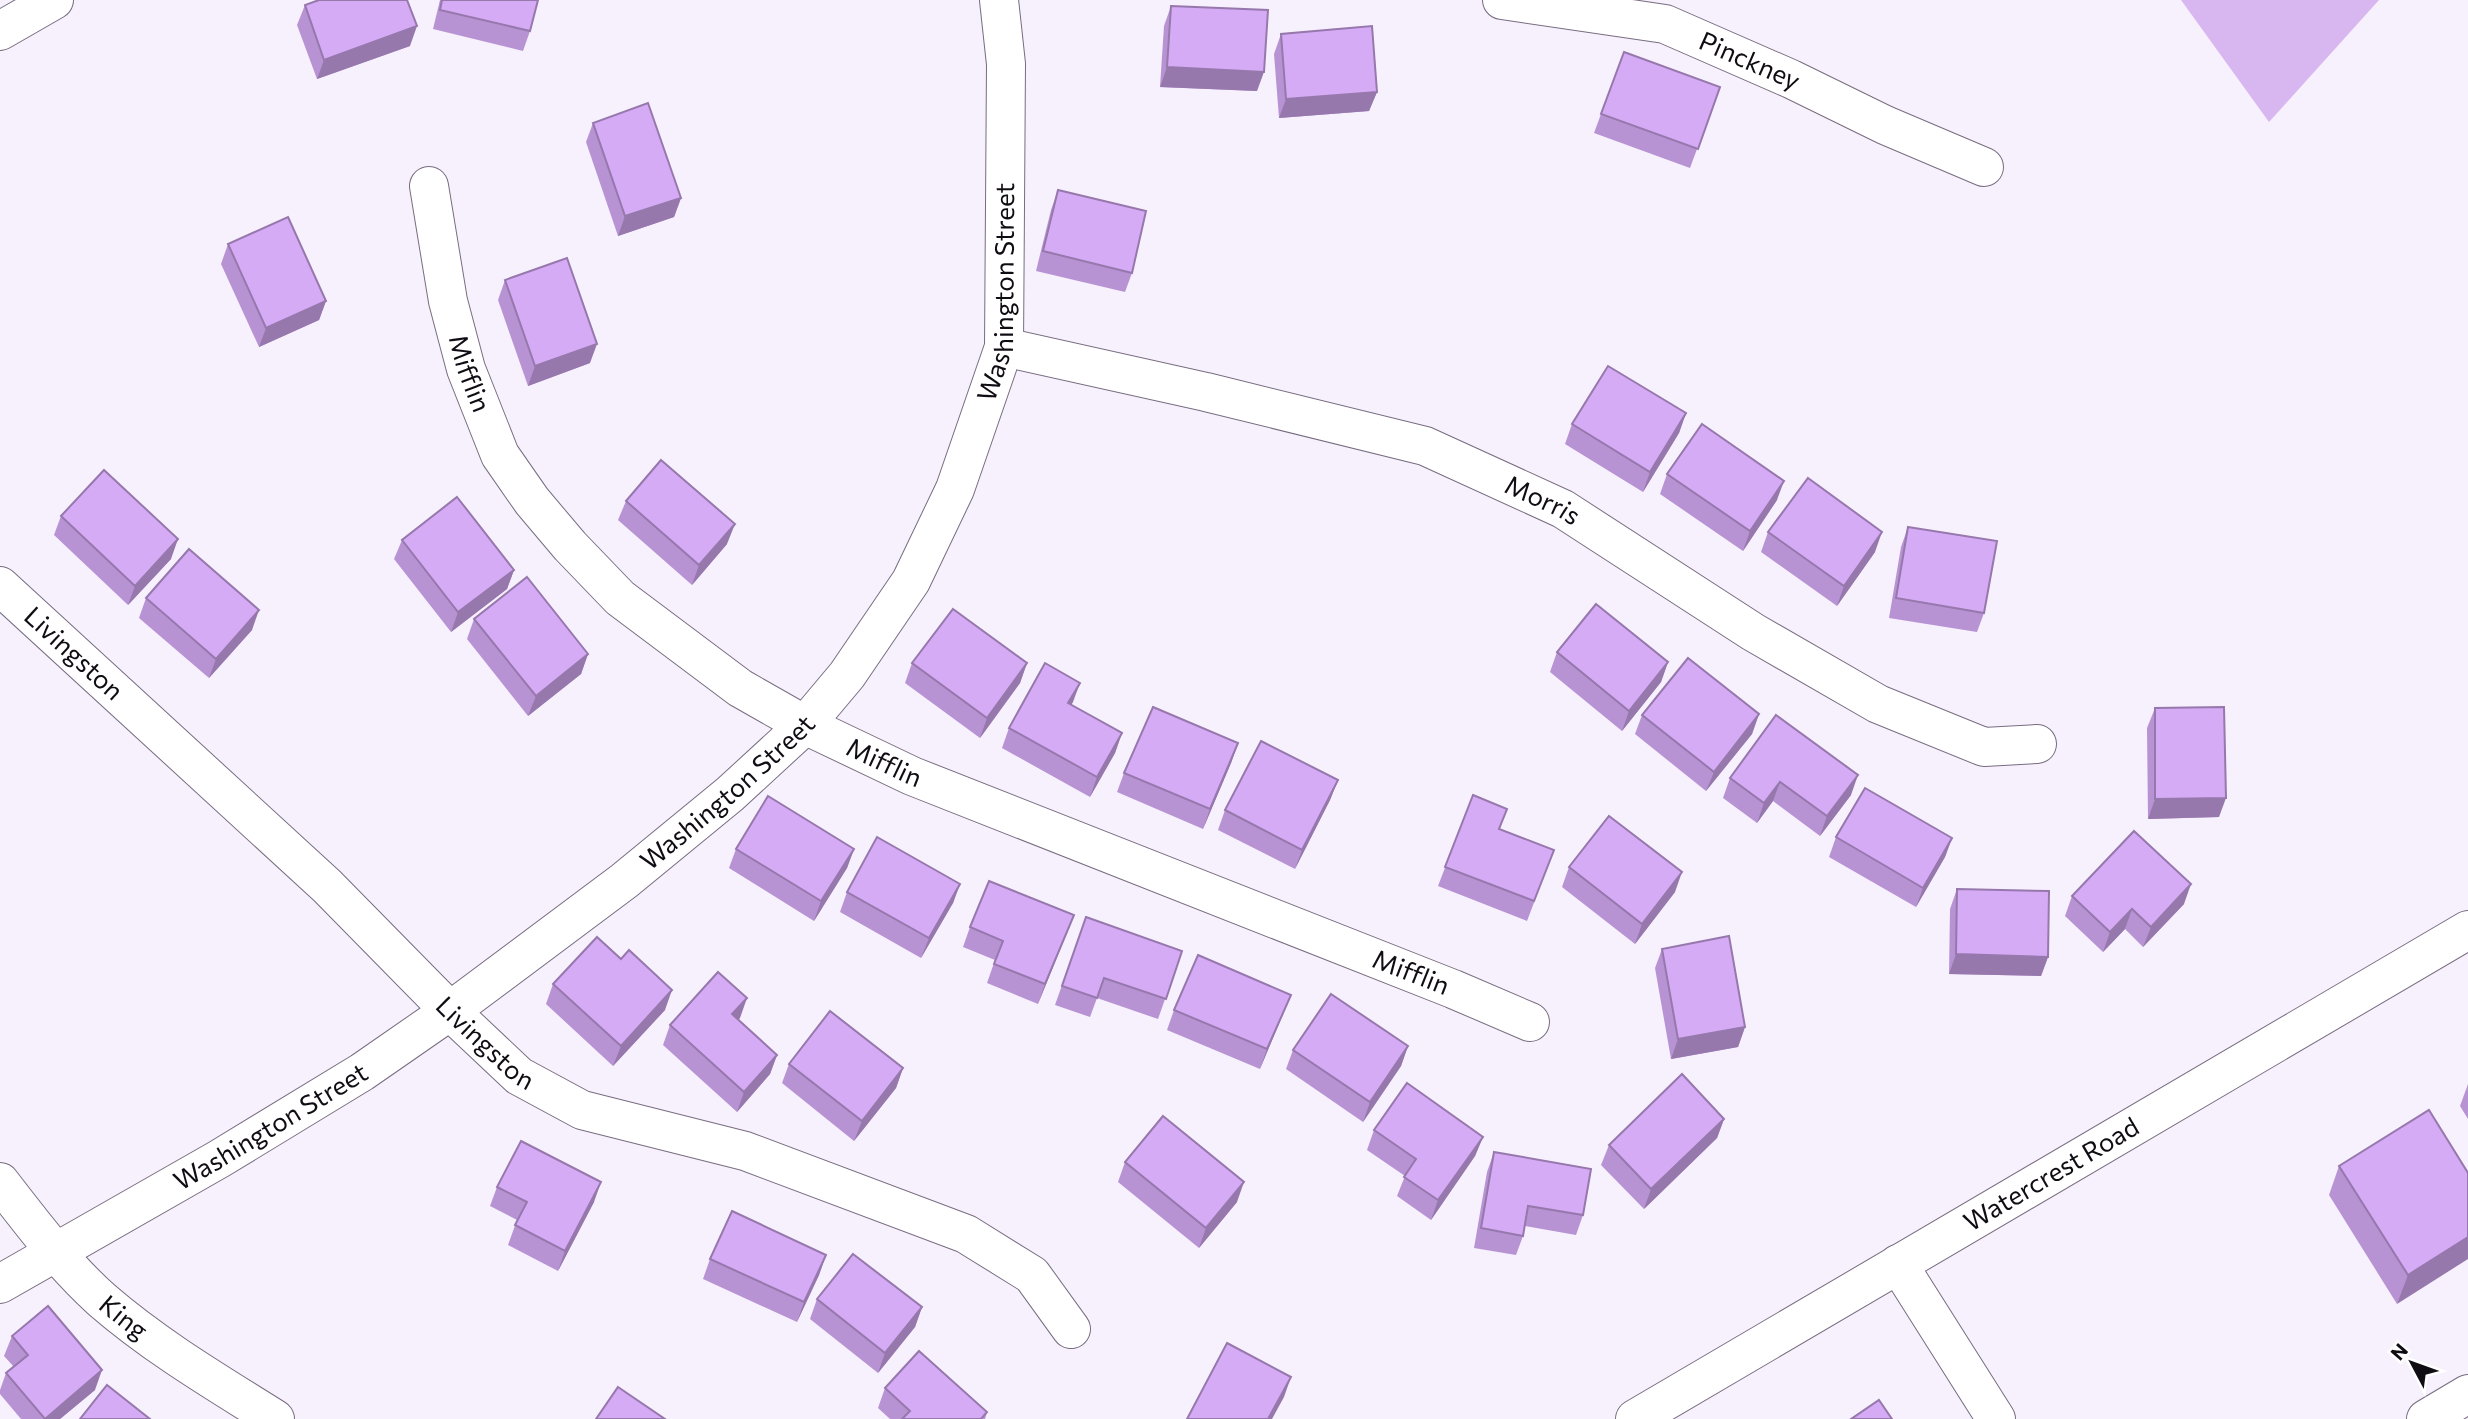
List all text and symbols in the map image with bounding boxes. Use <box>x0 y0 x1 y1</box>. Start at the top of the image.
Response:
street label: Pinckney <box>1695 24 1806 95</box>
street label: Washington Street <box>970 183 1019 405</box>
street label: Mifflin <box>444 331 498 416</box>
street label: Morris <box>1501 468 1587 530</box>
street label: Livingston <box>19 599 131 706</box>
street label: Washington Street <box>633 708 821 875</box>
street label: Mifflin <box>842 730 927 792</box>
street label: Mifflin <box>1369 942 1454 1000</box>
street label: Livingston <box>430 989 540 1095</box>
street label: Washington Street <box>168 1056 373 1196</box>
street label: Watercrest Road <box>1958 1110 2144 1237</box>
street label: King <box>94 1288 155 1345</box>
north arrow <box>2377 1328 2447 1398</box>
text: N <box>2385 1339 2412 1364</box>

